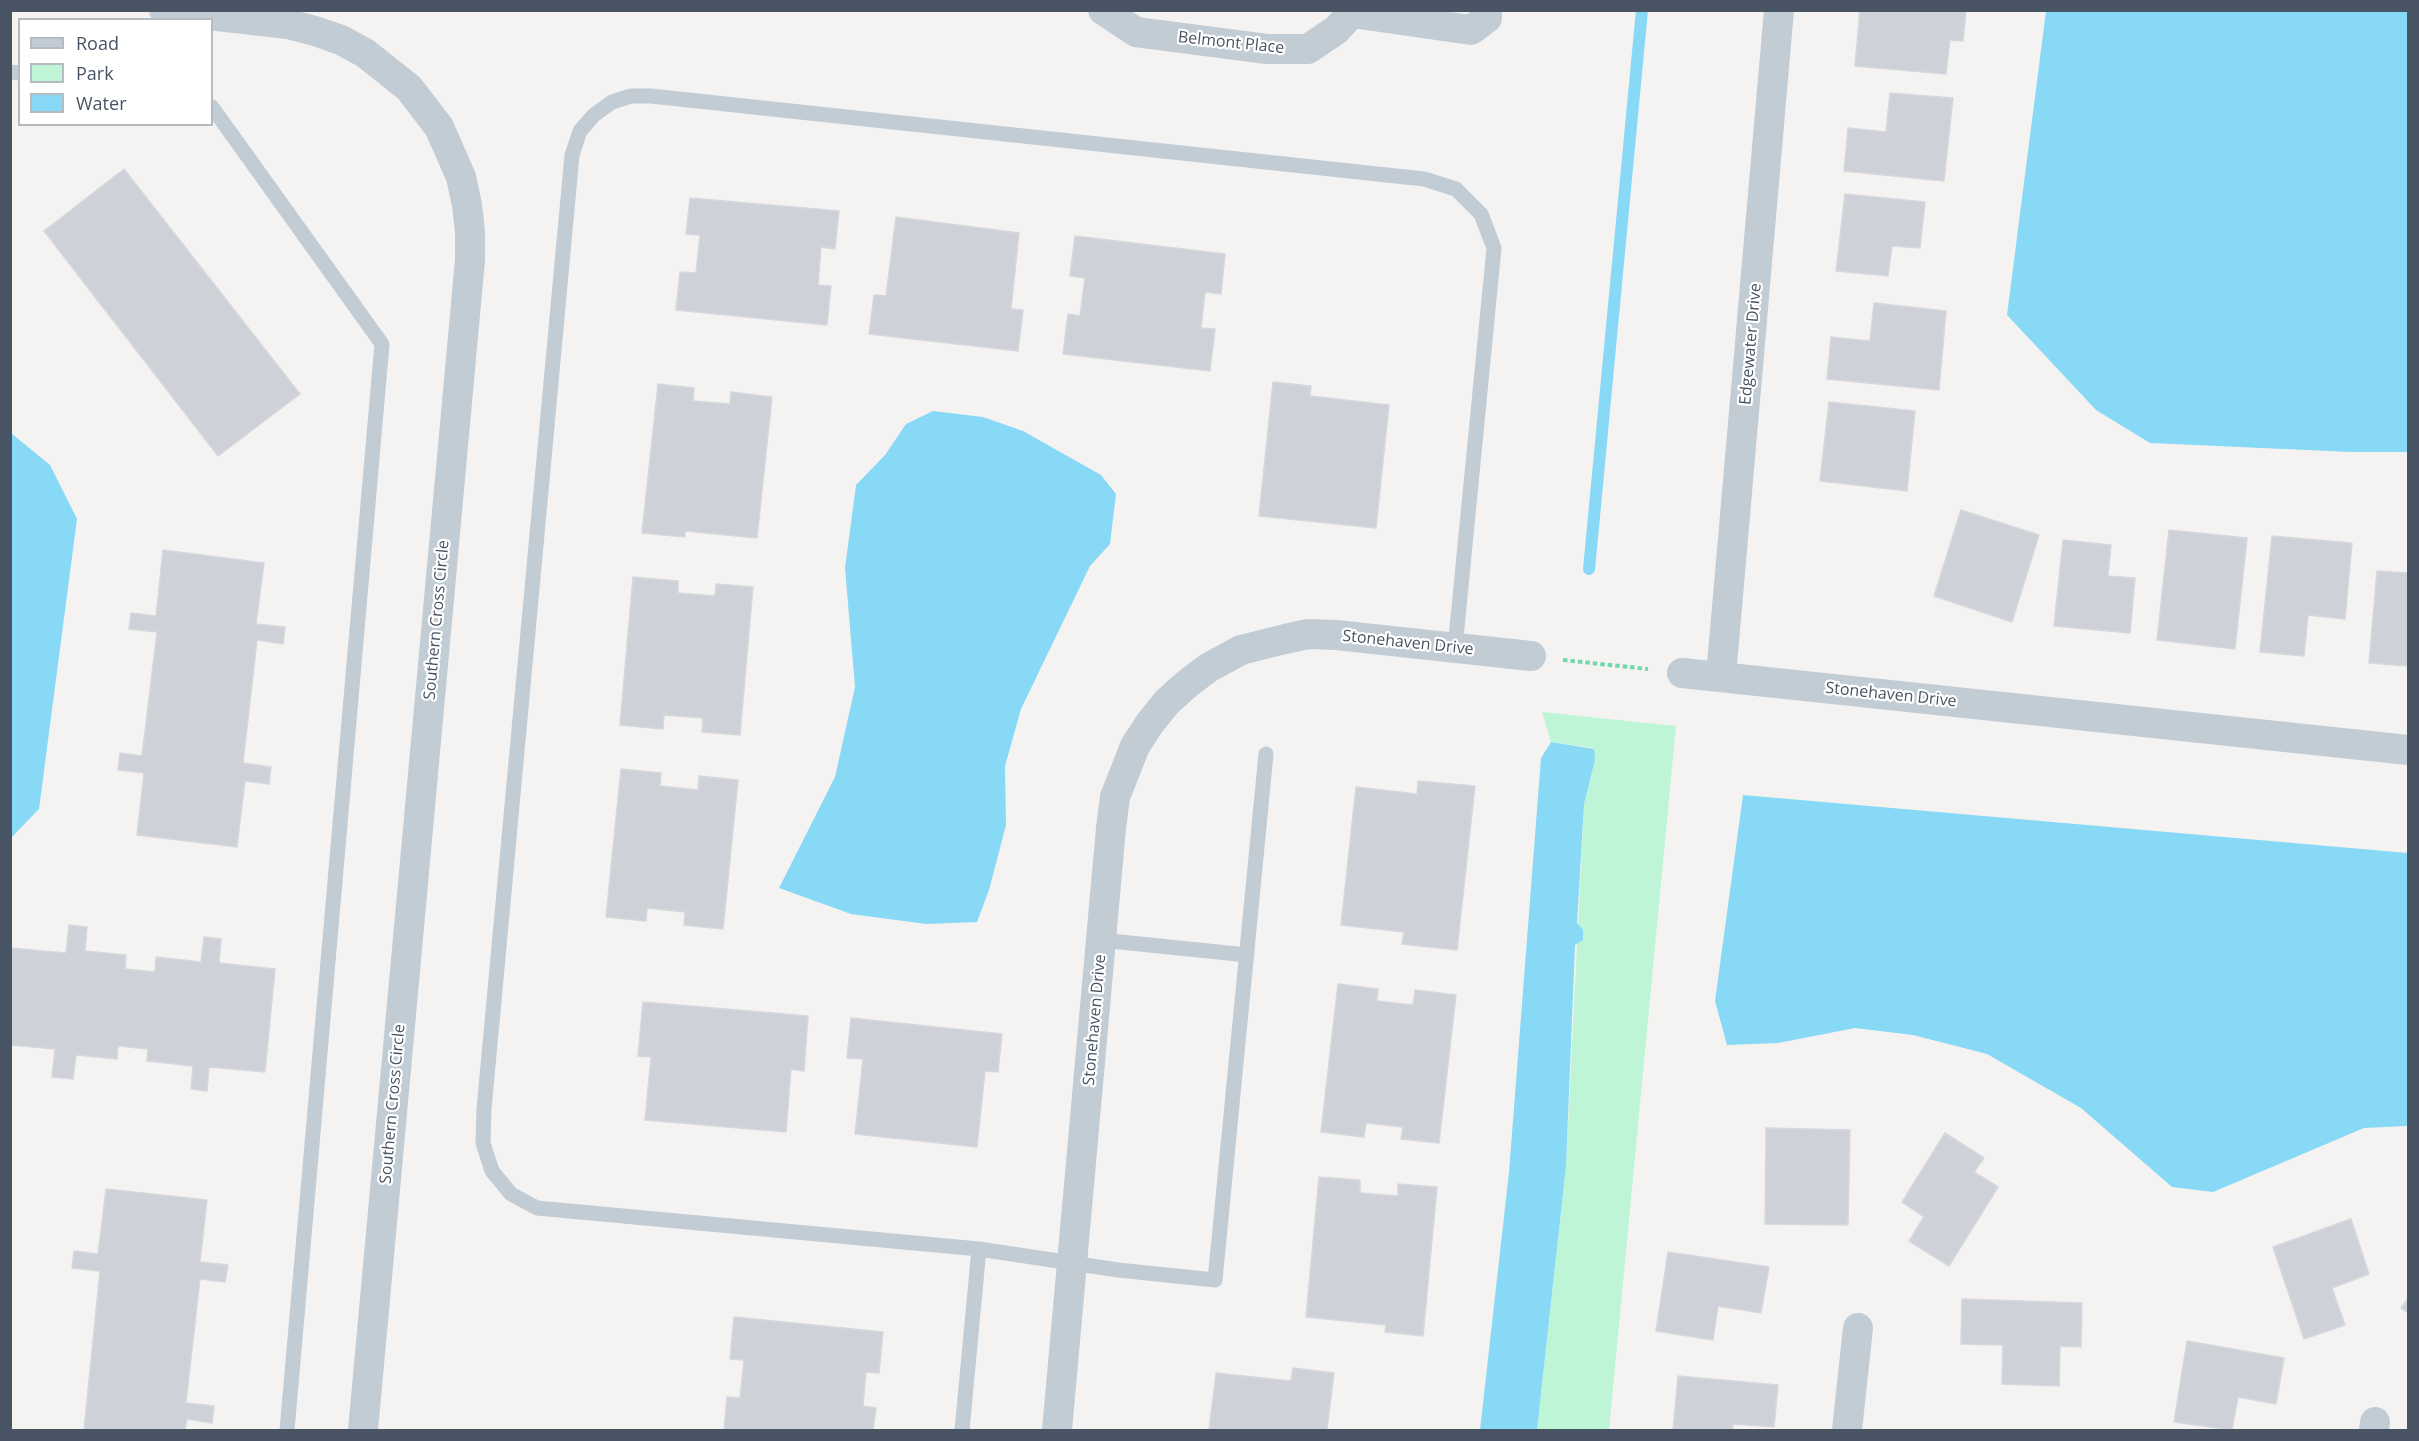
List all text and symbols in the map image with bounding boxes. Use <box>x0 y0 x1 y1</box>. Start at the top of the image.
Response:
legend <box>18 18 213 126</box>
street label: Belmont Place <box>1177 28 1285 58</box>
text: Road <box>76 31 119 55</box>
text: Park <box>76 61 114 85</box>
text: Water <box>76 91 127 115</box>
street label: Edgewater Drive <box>1736 282 1766 406</box>
street label: Southern Cross Circle <box>420 539 454 701</box>
street label: Stonehaven Drive <box>1342 627 1474 659</box>
street label: Stonehaven Drive <box>1825 679 1957 711</box>
street label: Stonehaven Drive <box>1080 954 1110 1086</box>
street label: Southern Cross Circle <box>376 1023 410 1185</box>

